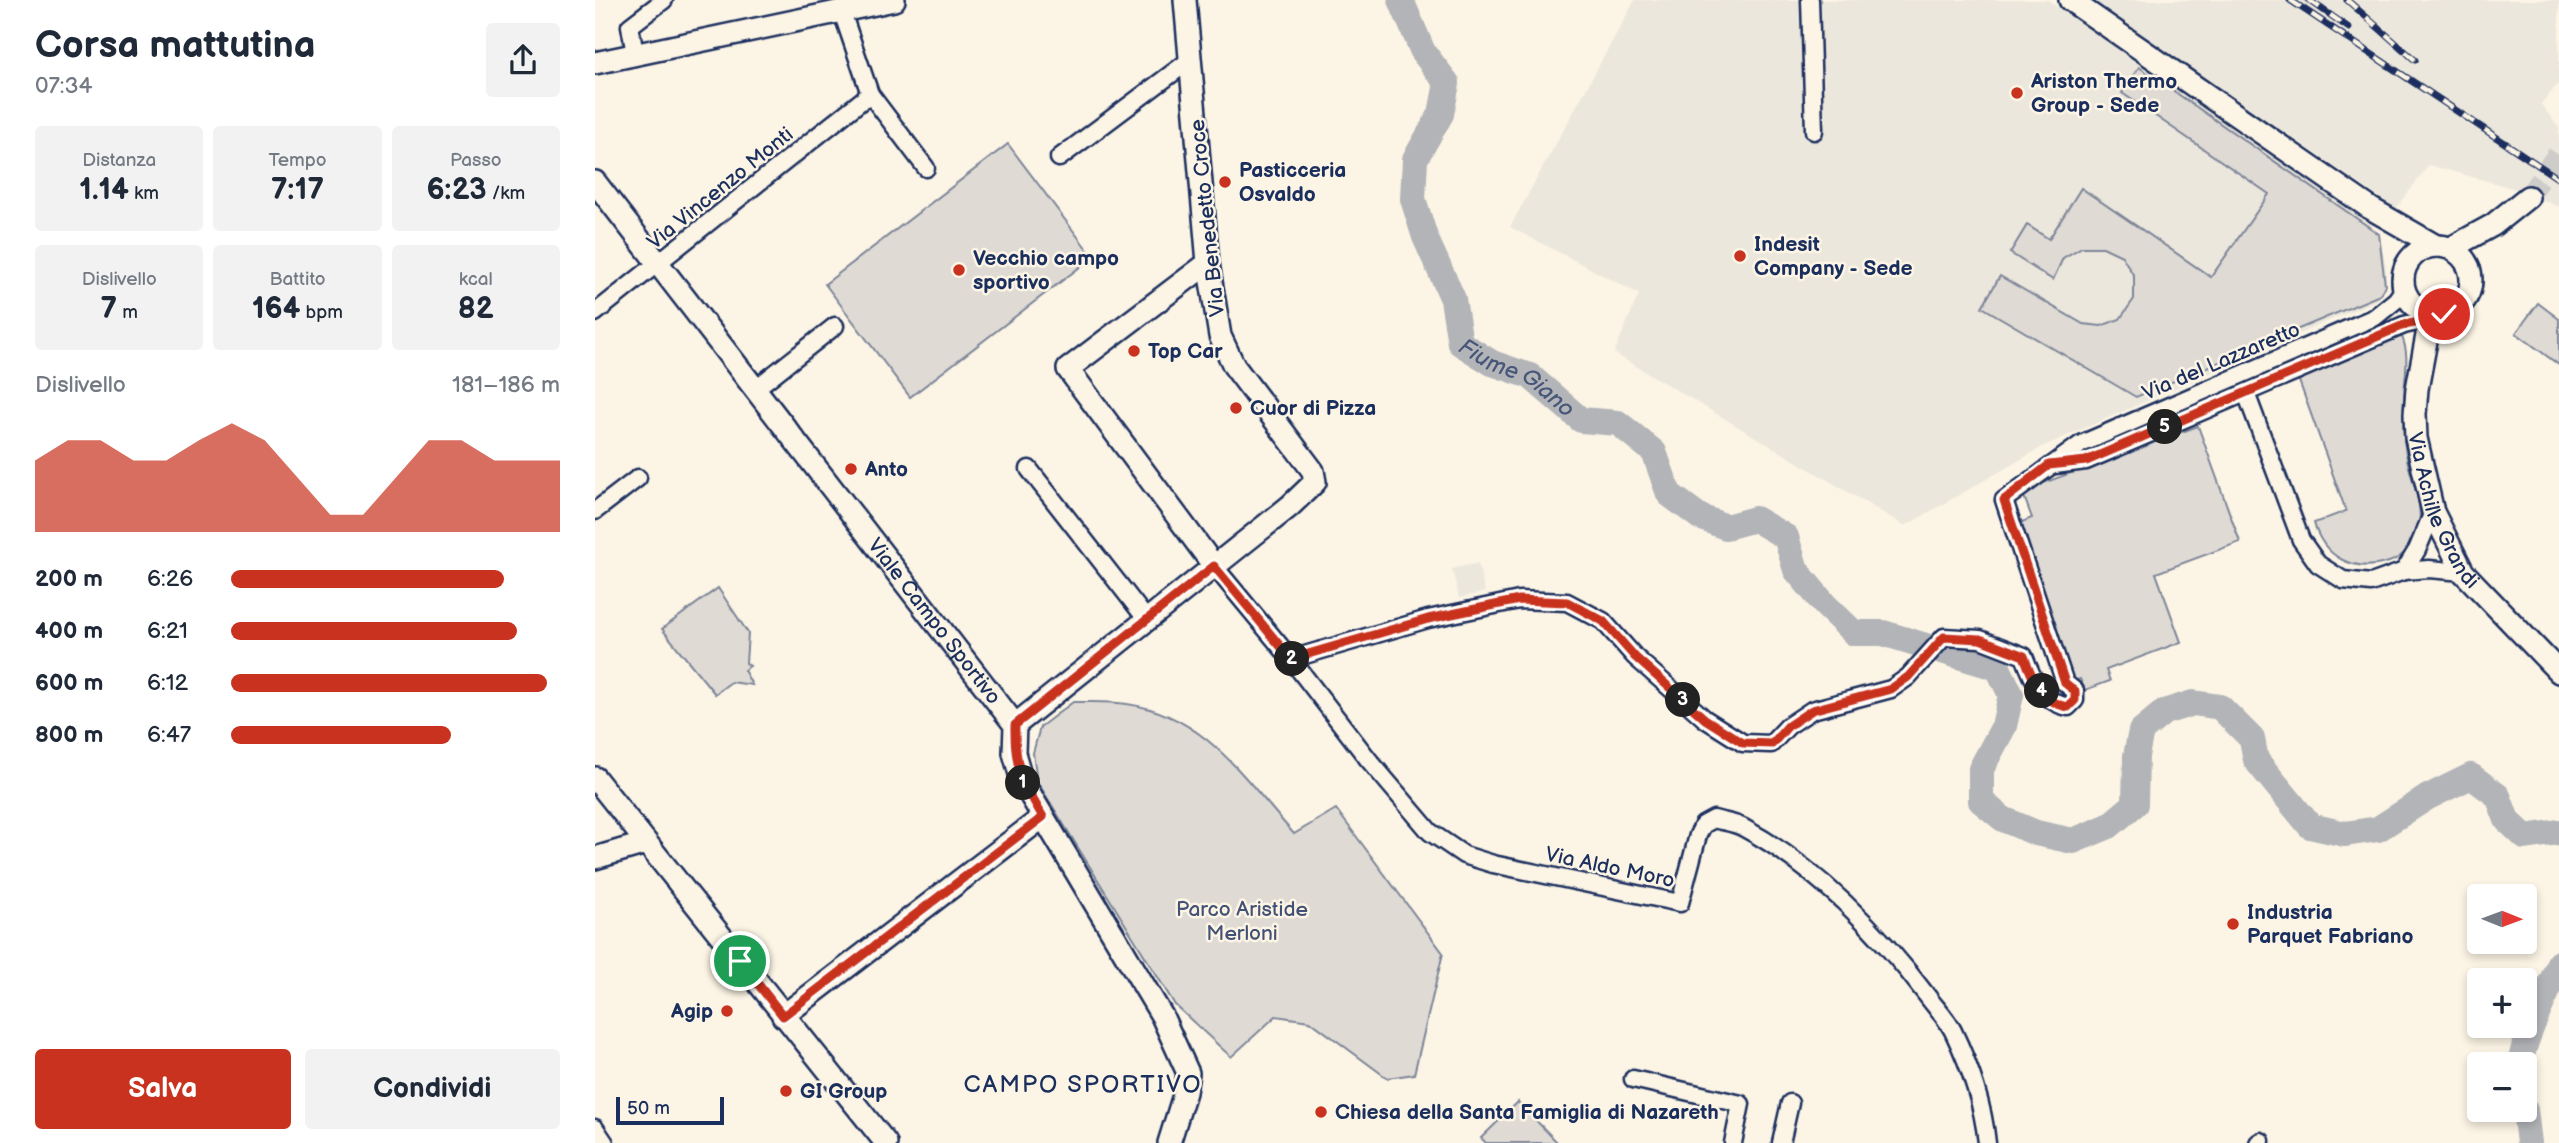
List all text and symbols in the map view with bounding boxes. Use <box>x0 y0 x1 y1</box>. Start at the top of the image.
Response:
text: Corsa mattutina <box>35 23 316 68</box>
button: share <box>486 23 560 97</box>
place label: Ariston Thermo Group - Sede <box>2030 69 2177 118</box>
text: 07:34 <box>35 72 93 100</box>
marker: Ariston Thermo Group - Sede <box>2009 85 2025 101</box>
street label: Via Benedetto Croce <box>1185 118 1230 318</box>
street label: Via Vincenzo Monti <box>642 122 798 255</box>
text: Distanza <box>82 149 156 172</box>
text: Tempo <box>268 149 327 172</box>
text: Passo <box>450 149 502 172</box>
place label: Pasticceria Osvaldo <box>1239 158 1346 207</box>
text: 1.14 <box>79 172 129 208</box>
text: 7:17 <box>271 172 324 208</box>
text: 6:23 <box>426 172 487 208</box>
marker: Pasticceria Osvaldo <box>1217 174 1233 190</box>
text: km <box>129 182 159 205</box>
text: /km <box>487 182 525 205</box>
place label: Indesit Company - Sede <box>1754 232 1913 281</box>
place label: Vecchio campo sportivo <box>973 246 1119 295</box>
marker: Indesit Company - Sede <box>1732 248 1748 264</box>
marker: Vecchio campo sportivo <box>951 262 967 278</box>
text: Dislivello <box>82 268 157 291</box>
text: Battito <box>270 268 325 291</box>
text: kcal <box>459 268 493 291</box>
pin <box>2414 284 2474 344</box>
text: 7 <box>100 291 117 327</box>
text: 164 <box>252 291 300 327</box>
text: 82 <box>458 291 494 327</box>
icon: check <box>2425 295 2463 333</box>
text: m <box>117 301 138 324</box>
text: bpm <box>300 301 343 324</box>
street label: Via del Lazzaretto <box>2138 317 2304 406</box>
water label: Fiume Giano <box>1453 333 1580 423</box>
place label: Top Car <box>1148 339 1223 364</box>
marker: Top Car <box>1126 343 1142 359</box>
text: Dislivello <box>35 371 126 399</box>
text: 181–186 m <box>452 371 560 399</box>
place label: Cuor di Pizza <box>1250 396 1376 421</box>
marker: Cuor di Pizza <box>1228 400 1244 416</box>
pin: 5 <box>2147 410 2183 444</box>
text: 5 <box>2159 415 2170 438</box>
street label: Via Achille Grandi <box>2402 430 2484 594</box>
place label: Anto <box>864 457 908 482</box>
marker: Anto <box>843 461 859 477</box>
street label: Viale Campo Sportivo <box>862 533 1006 709</box>
text: 200 m <box>35 565 103 593</box>
text: 6:26 <box>147 565 193 593</box>
text: 400 m <box>35 617 103 645</box>
text: 6:21 <box>147 617 188 645</box>
pin: 2 <box>1275 642 1309 676</box>
text: 2 <box>1286 647 1297 670</box>
text: 600 m <box>35 669 103 697</box>
text: 6:12 <box>147 669 188 697</box>
pin: 4 <box>2025 674 2059 708</box>
text: 4 <box>2036 679 2047 702</box>
pin: 3 <box>1665 682 1701 718</box>
text: 3 <box>1677 688 1688 711</box>
text: 800 m <box>35 721 103 749</box>
text: 6:47 <box>147 721 191 749</box>
pin: 1 <box>1005 766 1041 800</box>
text: 1 <box>1019 771 1027 794</box>
street label: Via Aldo Moro <box>1543 842 1677 893</box>
north arrow <box>2467 884 2537 954</box>
map controls <box>2467 884 2537 1122</box>
park label: Parco Aristide Merloni <box>1176 897 1308 946</box>
place label: Industria Parquet Fabriano <box>2247 900 2414 949</box>
marker: Industria Parquet Fabriano <box>2225 916 2241 932</box>
pin <box>710 931 770 991</box>
icon: arrive <box>721 942 759 980</box>
button: + <box>2467 968 2537 1038</box>
place label: Agip <box>670 999 713 1024</box>
marker: Agip <box>719 1003 735 1019</box>
button: Salva <box>35 1049 291 1129</box>
button: Condividi <box>305 1049 560 1129</box>
button: − <box>2467 1052 2537 1122</box>
district label: CAMPO SPORTIVO <box>963 1070 1203 1099</box>
place label: GI Group <box>800 1079 887 1104</box>
marker: GI Group <box>778 1083 794 1099</box>
scale bar <box>616 1094 725 1126</box>
text: 50 m <box>627 1097 670 1120</box>
place label: Chiesa della Santa Famiglia di Nazareth <box>1335 1100 1719 1125</box>
marker: Chiesa della Santa Famiglia di Nazareth <box>1313 1104 1329 1120</box>

